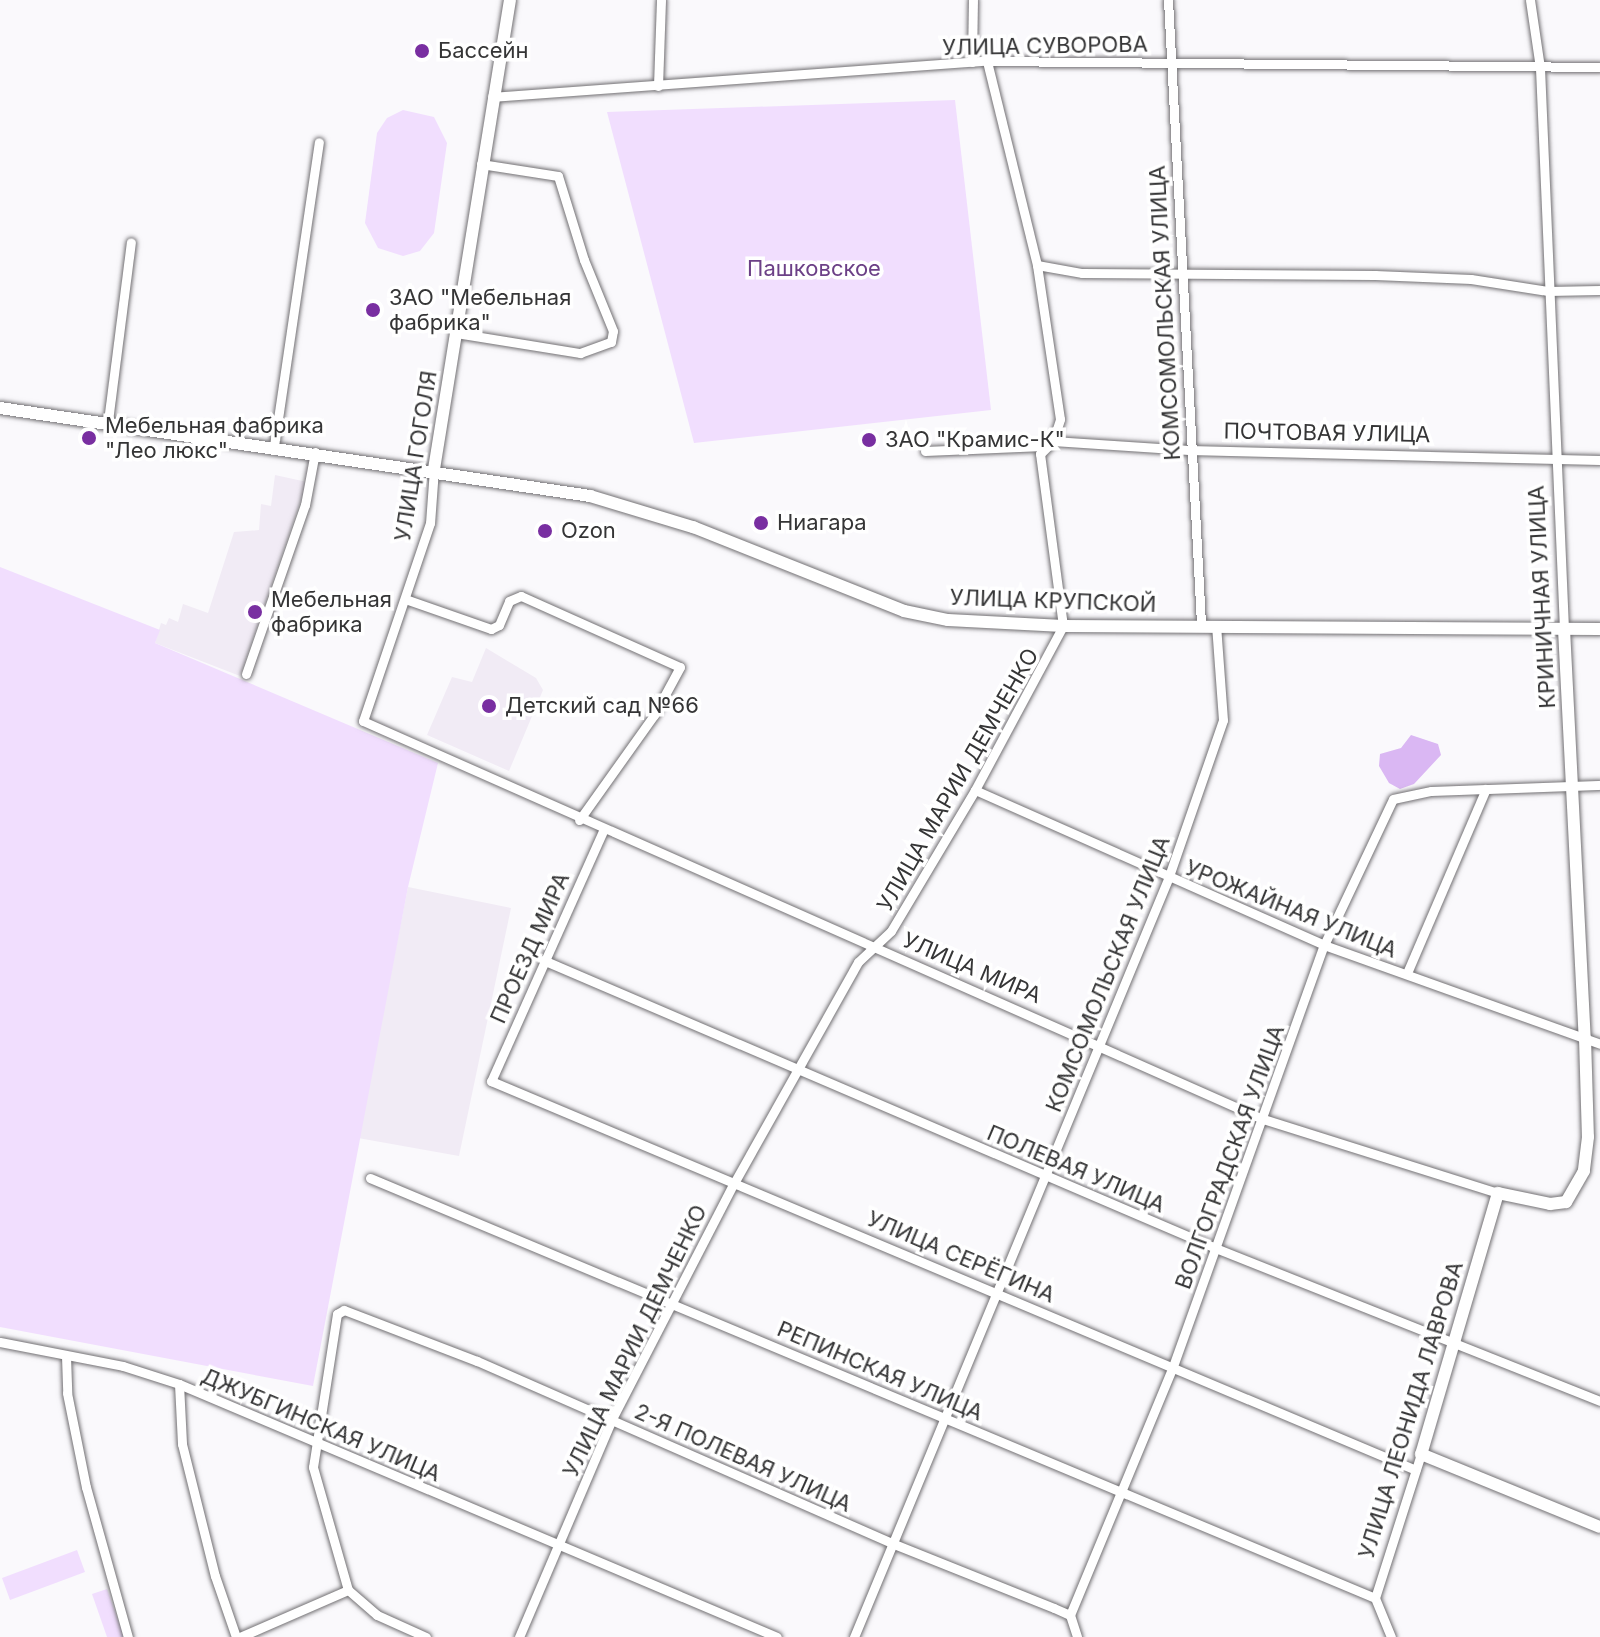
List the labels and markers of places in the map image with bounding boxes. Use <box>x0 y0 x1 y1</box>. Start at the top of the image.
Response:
place label: Бассейн <box>438 38 529 64</box>
marker: Бассейн <box>413 42 431 60</box>
place label: ЗАО "Мебельная фабрика" <box>389 284 571 336</box>
marker: ЗАО "Мебельная фабрика" <box>364 301 382 319</box>
place label: Мебельная фабрика "Лео люкс" <box>105 412 324 464</box>
place label: ЗАО "Крамис-К" <box>885 427 1065 453</box>
marker: Мебельная фабрика "Лео люкс" <box>80 429 98 447</box>
marker: ЗАО "Крамис-К" <box>860 431 878 449</box>
place label: Ниагара <box>777 510 867 536</box>
marker: Ниагара <box>752 514 770 532</box>
place label: Ozon <box>561 518 616 544</box>
marker: Ozon <box>536 522 554 540</box>
place label: Мебельная фабрика <box>271 586 392 638</box>
marker: Мебельная фабрика <box>246 603 264 621</box>
place label: Детский сад №66 <box>505 693 699 719</box>
marker: Детский сад №66 <box>480 697 498 715</box>

